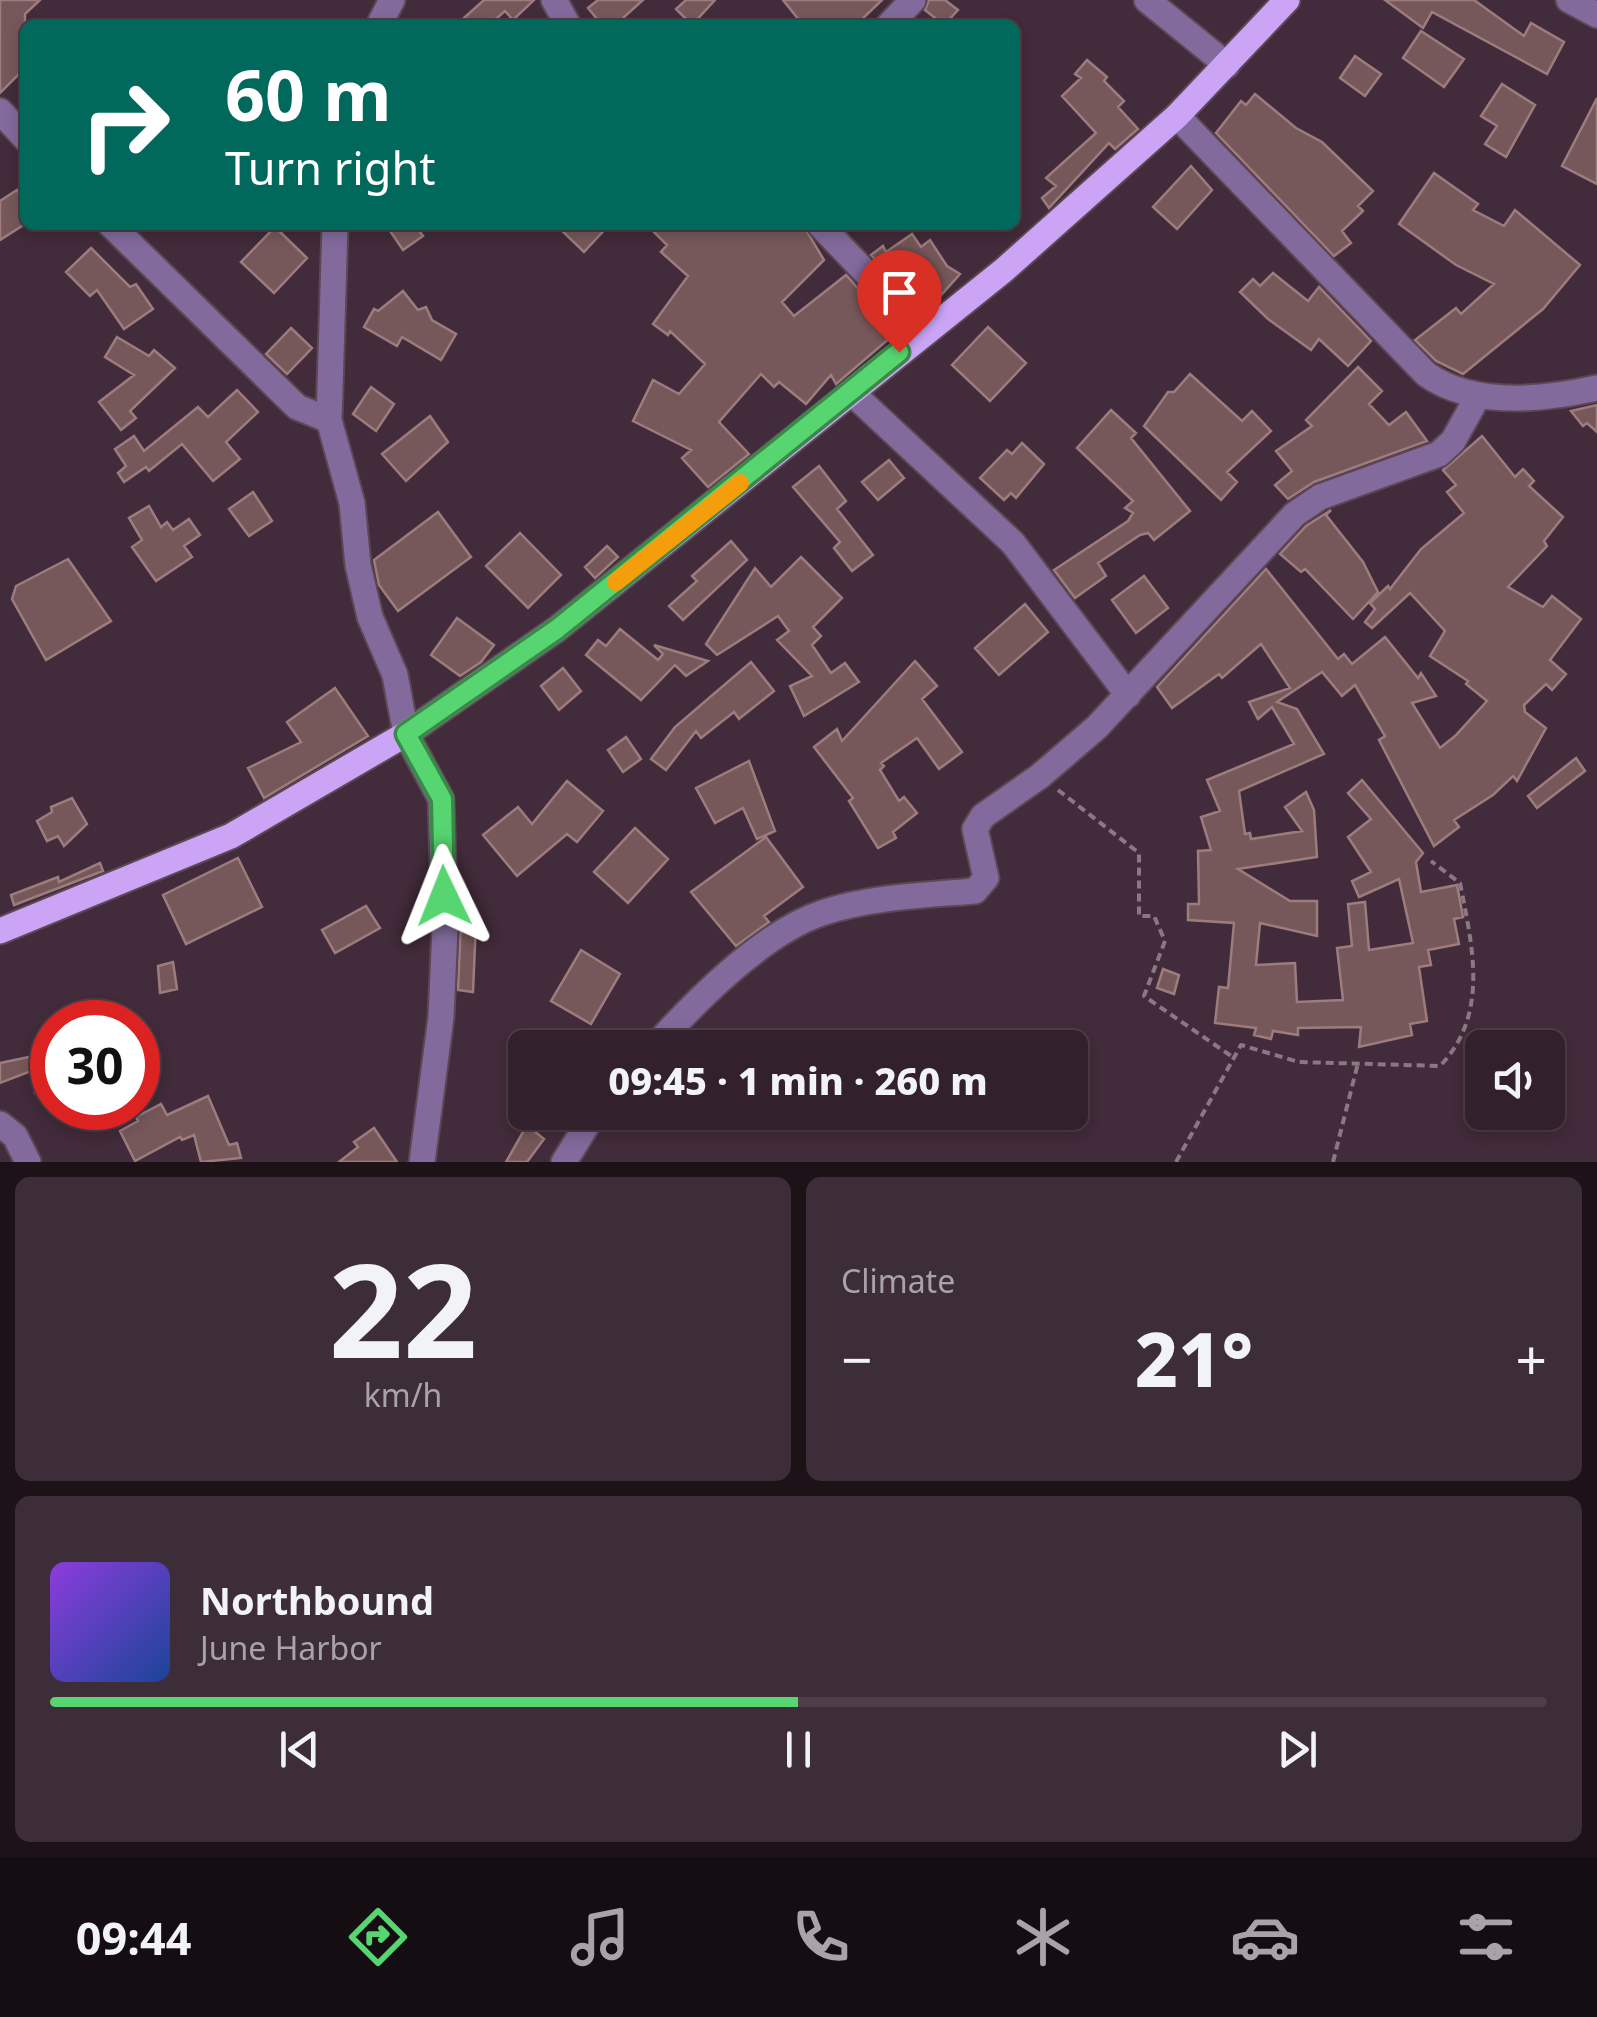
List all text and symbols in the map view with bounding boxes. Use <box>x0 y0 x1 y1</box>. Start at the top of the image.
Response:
text: 60 m <box>225 46 392 142</box>
icon: right <box>60 60 190 190</box>
text: Turn right <box>225 137 436 198</box>
pin <box>857 250 942 353</box>
icon: arrive <box>872 265 927 320</box>
position arrow <box>392 844 496 948</box>
speed limit sign: 30 <box>30 1000 160 1130</box>
map controls <box>1465 1030 1565 1130</box>
button: sound <box>1465 1030 1565 1130</box>
text: 09:45 · 1 min · 260 m <box>608 1054 988 1106</box>
text: 22 <box>329 1219 477 1396</box>
text: Climate <box>841 1259 955 1302</box>
text: 21° <box>1135 1307 1253 1409</box>
text: − <box>841 1321 872 1396</box>
text: + <box>1516 1321 1547 1396</box>
text: km/h <box>364 1373 442 1416</box>
text: Northbound <box>200 1574 434 1626</box>
text: June Harbor <box>200 1626 382 1669</box>
icon: previous <box>272 1722 327 1777</box>
icon: pause <box>771 1722 826 1777</box>
icon: next <box>1270 1722 1325 1777</box>
icon: directions <box>343 1902 413 1972</box>
icon: music <box>565 1902 635 1972</box>
icon: phone <box>786 1902 856 1972</box>
icon: climate <box>1008 1902 1078 1972</box>
icon: car <box>1230 1902 1300 1972</box>
icon: filters <box>1451 1902 1521 1972</box>
text: 09:44 <box>76 1907 191 1968</box>

